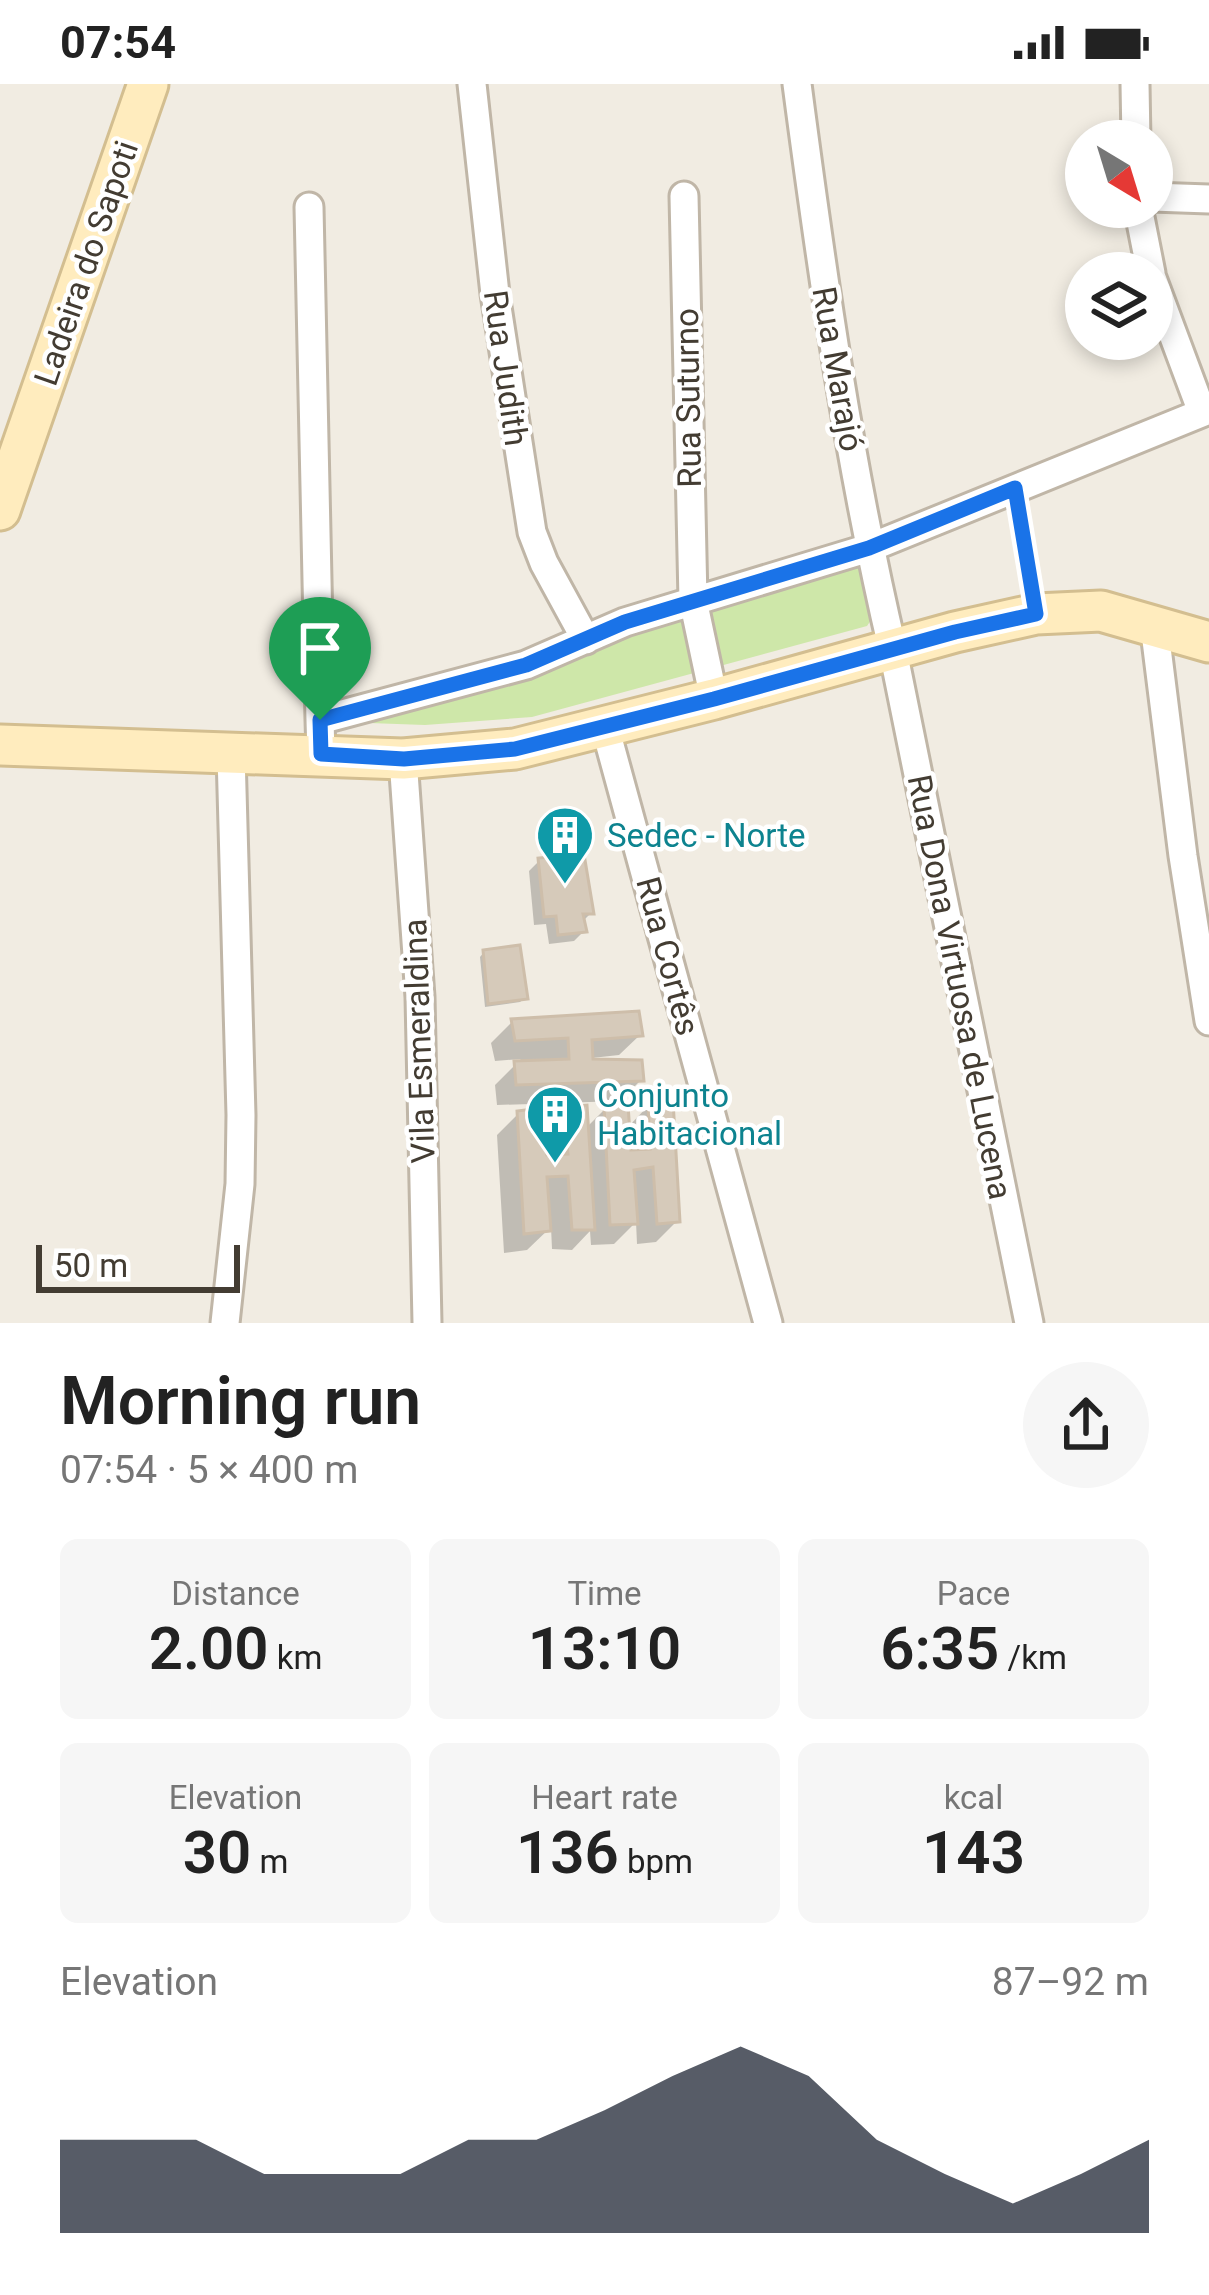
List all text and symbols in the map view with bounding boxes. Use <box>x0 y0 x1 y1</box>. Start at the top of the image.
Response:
text: 07:54 <box>60 16 176 69</box>
north arrow <box>1065 120 1173 228</box>
map controls <box>1065 120 1173 360</box>
street label: Ladeira do Sapoti <box>26 136 146 390</box>
button: layers <box>1065 252 1173 360</box>
street label: Rua Marajó <box>804 284 872 454</box>
street label: Rua Judith <box>476 288 536 448</box>
street label: Rua Suturno <box>667 308 709 488</box>
pin <box>269 597 371 720</box>
icon: arrive <box>287 615 353 681</box>
street label: Rua Dona Virtuosa de Lucena <box>900 771 1020 1203</box>
building icon: Sedec - Norte <box>534 804 596 886</box>
place label: Sedec - Norte <box>607 816 806 855</box>
street label: Rua Cortês <box>628 873 708 1039</box>
street label: Vila Esmeraldina <box>395 918 443 1164</box>
place label: Conjunto Habitacional <box>597 1076 782 1153</box>
building icon: Conjunto Habitacional <box>524 1083 586 1165</box>
scale bar <box>36 1239 240 1292</box>
text: 50 m <box>54 1246 128 1285</box>
button: share <box>1023 1362 1149 1488</box>
text: Morning run <box>60 1363 421 1440</box>
text: 07:54 · 5 × 400 m <box>60 1447 358 1493</box>
text: Distance <box>171 1574 300 1613</box>
text: Time <box>567 1574 642 1613</box>
text: Pace <box>937 1574 1010 1613</box>
text: 2.00 <box>149 1613 269 1684</box>
text: 13:10 <box>528 1613 681 1684</box>
text: 6:35 <box>880 1613 999 1684</box>
text: km <box>269 1638 322 1677</box>
text: /km <box>999 1638 1067 1677</box>
text: Elevation <box>169 1778 302 1817</box>
text: Heart rate <box>531 1778 678 1817</box>
text: kcal <box>944 1778 1003 1817</box>
text: 30 <box>183 1817 251 1888</box>
text: 136 <box>516 1817 619 1888</box>
text: 143 <box>922 1817 1025 1888</box>
text: m <box>251 1842 288 1881</box>
text: bpm <box>619 1842 693 1881</box>
text: Elevation <box>60 1959 218 2005</box>
text: 87–92 m <box>992 1959 1149 2005</box>

